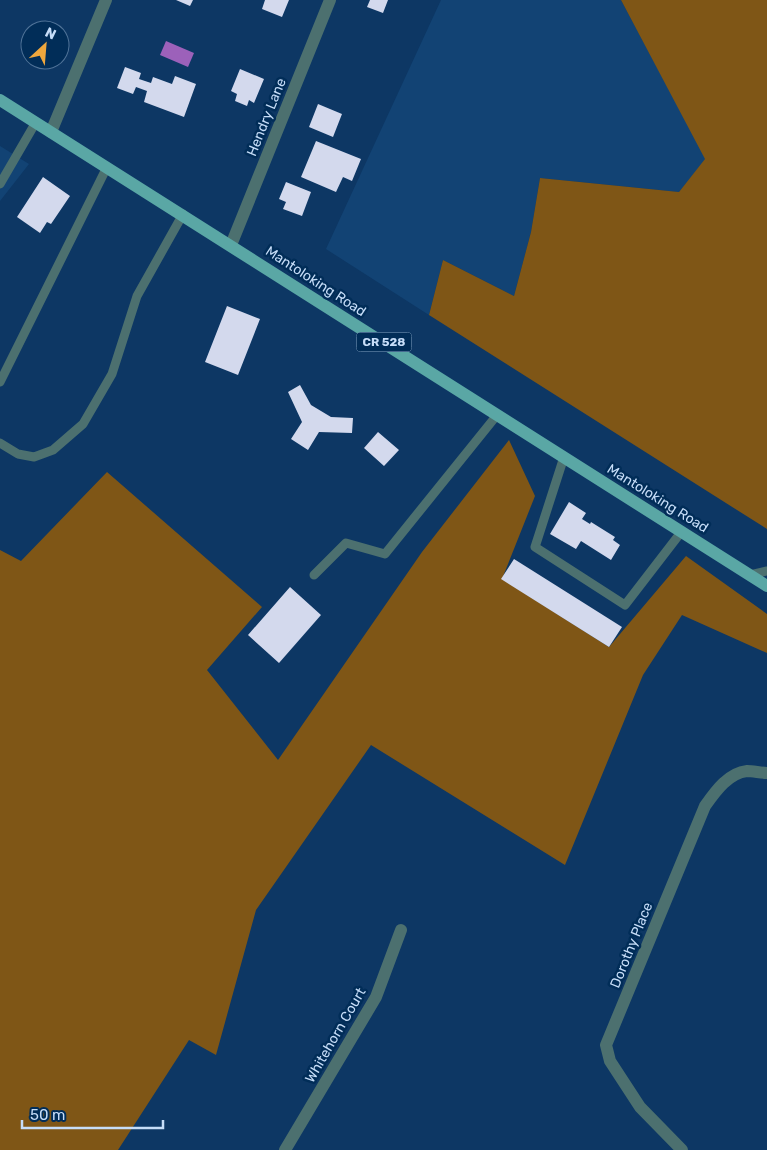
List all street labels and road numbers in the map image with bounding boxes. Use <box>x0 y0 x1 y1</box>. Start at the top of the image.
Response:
street label: Hendry Lane <box>243 76 290 159</box>
street label: Mantoloking Road <box>262 243 369 320</box>
road number: CR 528 <box>356 332 412 352</box>
street label: Mantoloking Road <box>604 460 712 536</box>
street label: Dorothy Place <box>607 900 656 991</box>
street label: Whitehorn Court <box>301 984 370 1086</box>

